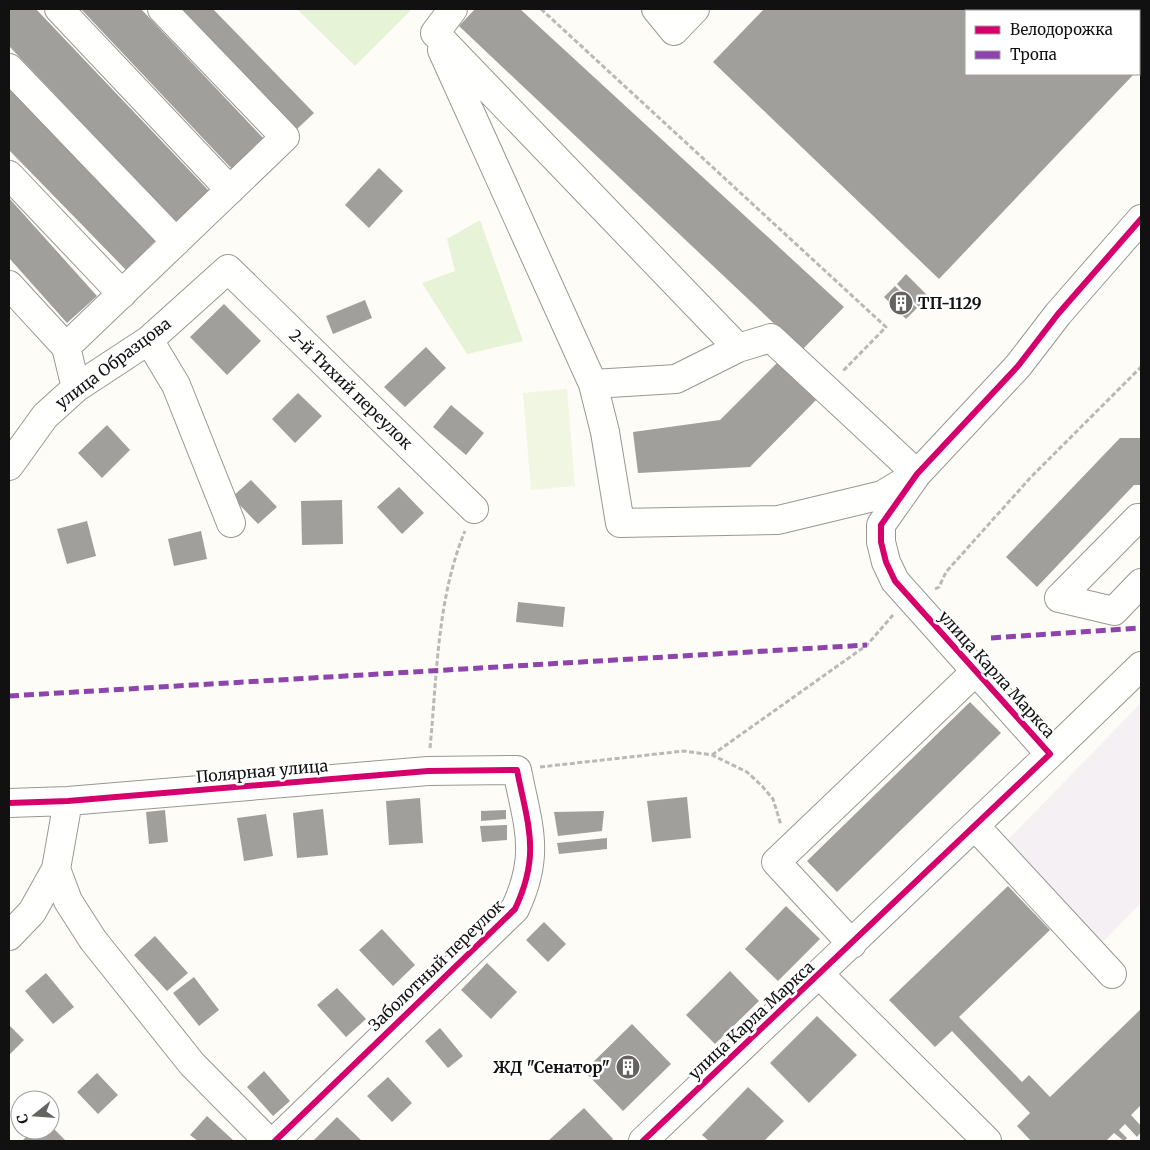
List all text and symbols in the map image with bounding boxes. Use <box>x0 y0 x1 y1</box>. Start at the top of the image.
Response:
legend <box>965 10 1140 75</box>
text: Велодорожка <box>1010 20 1113 39</box>
text: Тропа <box>1010 45 1057 64</box>
building icon: ТП-1129 <box>888 290 914 316</box>
place label: ТП-1129 <box>918 293 982 313</box>
street label: улица Образцова <box>51 313 175 413</box>
street label: 2-й Тихий переулок <box>285 325 417 453</box>
street label: улица Карла Маркса <box>935 606 1060 742</box>
street label: Полярная улица <box>195 755 329 787</box>
street label: Заболотный переулок <box>364 895 508 1035</box>
street label: улица Карла Маркса <box>684 956 818 1083</box>
building icon: ЖД "Сенатор" <box>615 1054 641 1080</box>
place label: ЖД "Сенатор" <box>493 1057 610 1077</box>
north arrow <box>10 1090 60 1140</box>
text: С <box>13 1112 33 1126</box>

